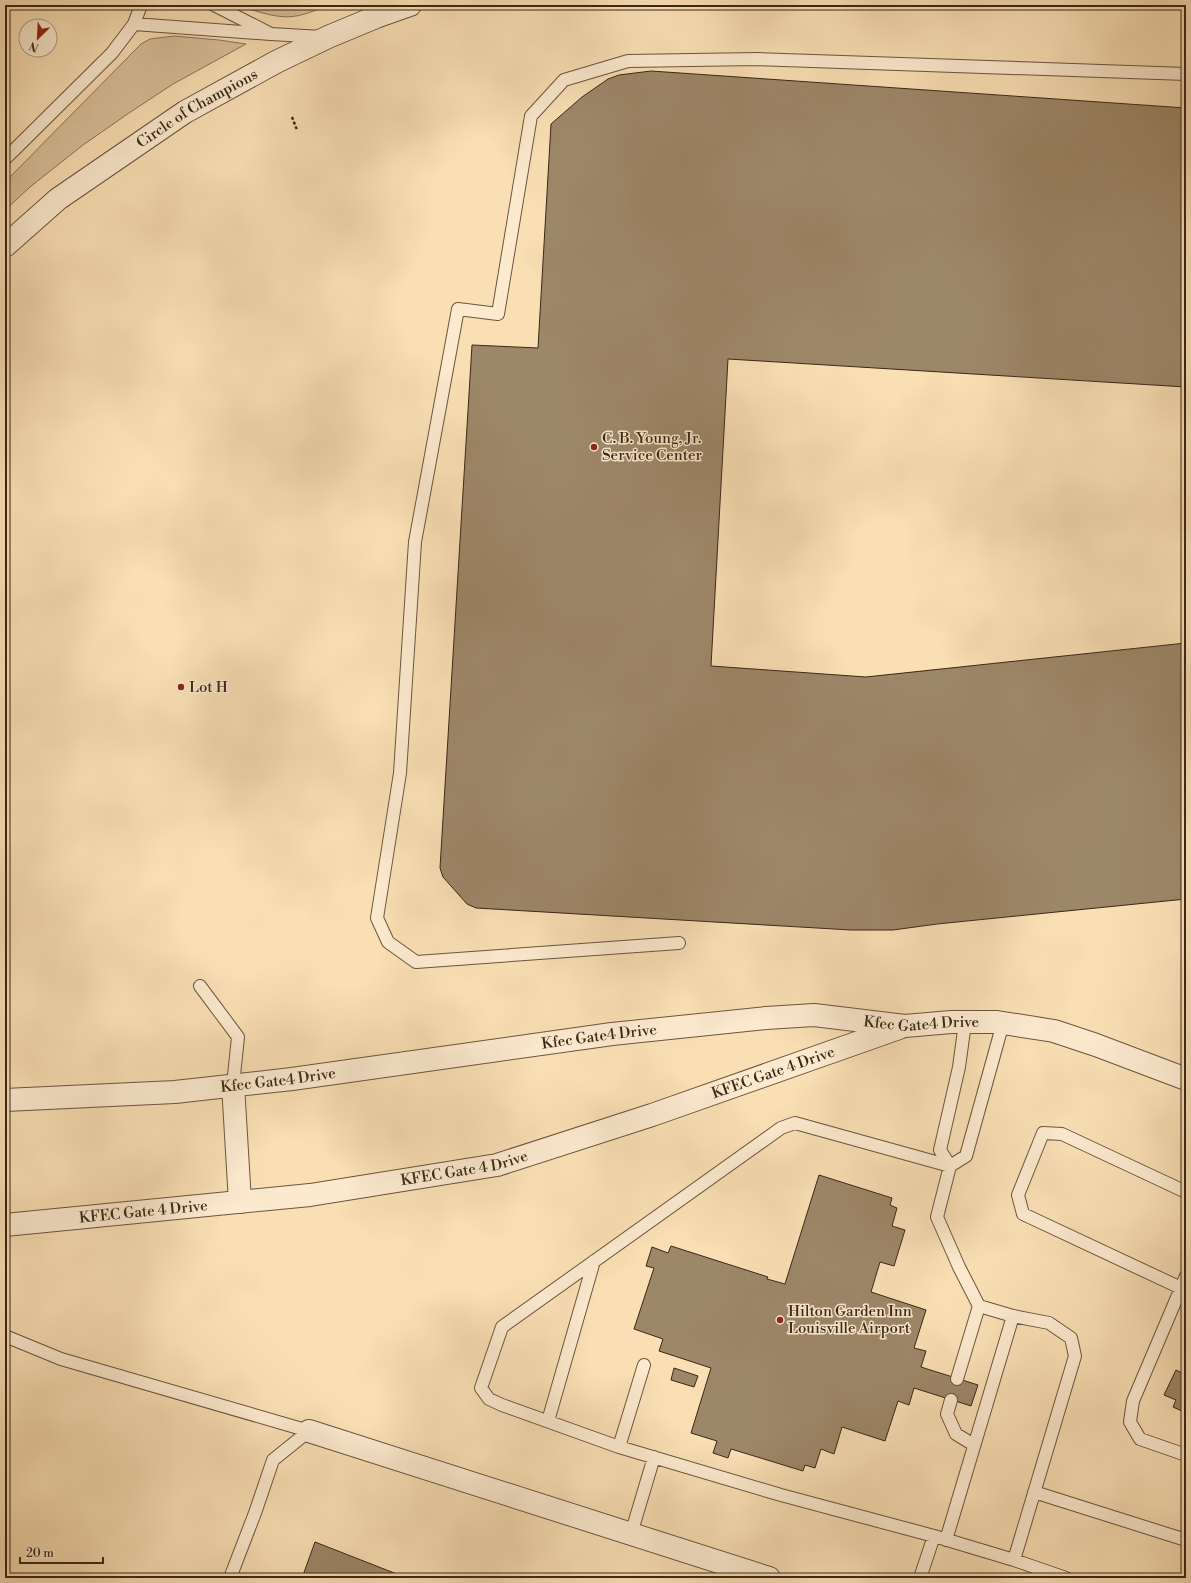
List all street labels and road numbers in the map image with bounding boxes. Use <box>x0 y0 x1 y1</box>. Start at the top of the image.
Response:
street label: Circle of Champions <box>133 64 261 152</box>
street label: Kfec Gate4 Drive <box>863 1012 979 1036</box>
street label: Kfec Gate4 Drive <box>540 1020 658 1053</box>
street label: KFEC Gate 4 Drive <box>709 1042 837 1103</box>
street label: Kfec Gate4 Drive <box>219 1063 337 1096</box>
street label: KFEC Gate 4 Drive <box>399 1146 530 1190</box>
street label: KFEC Gate 4 Drive <box>78 1196 209 1227</box>

